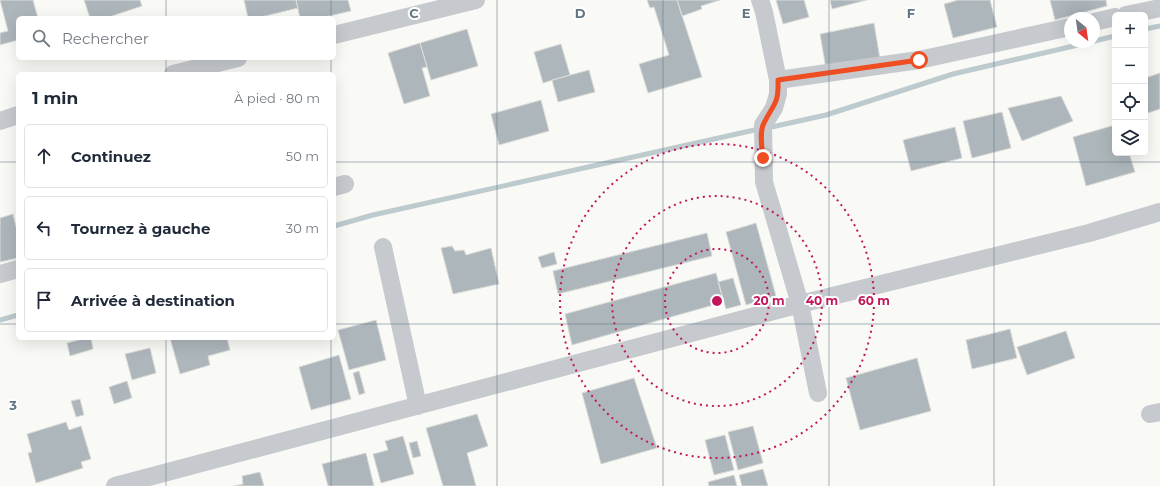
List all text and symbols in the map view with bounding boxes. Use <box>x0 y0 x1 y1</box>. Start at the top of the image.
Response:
text: C <box>409 5 419 21</box>
text: D <box>575 5 586 21</box>
text: E <box>742 5 751 21</box>
text: F <box>907 5 915 21</box>
north arrow <box>1064 12 1100 48</box>
map controls <box>1112 12 1148 156</box>
button: + <box>1112 12 1148 48</box>
search box <box>16 16 336 60</box>
icon: search <box>30 27 52 49</box>
text: Rechercher <box>62 29 149 48</box>
button: − <box>1112 48 1148 84</box>
route start <box>910 51 928 69</box>
button: locate <box>1112 84 1148 120</box>
text: 1 min <box>32 88 78 108</box>
text: À pied · 80 m <box>234 90 320 106</box>
button: layers <box>1112 120 1148 156</box>
icon: ahead <box>33 145 55 167</box>
text: Continuez <box>71 147 151 166</box>
text: 50 m <box>286 148 319 164</box>
route end <box>754 149 772 167</box>
icon: left <box>33 217 55 239</box>
text: Tournez à gauche <box>71 219 210 238</box>
text: 30 m <box>286 220 319 236</box>
icon: arrive <box>33 289 55 311</box>
text: Arrivée à destination <box>71 291 235 310</box>
text: 20 m <box>753 293 785 308</box>
text: 40 m <box>806 293 838 308</box>
text: 60 m <box>858 293 890 308</box>
centre of rings <box>710 294 724 308</box>
text: 3 <box>8 397 17 413</box>

